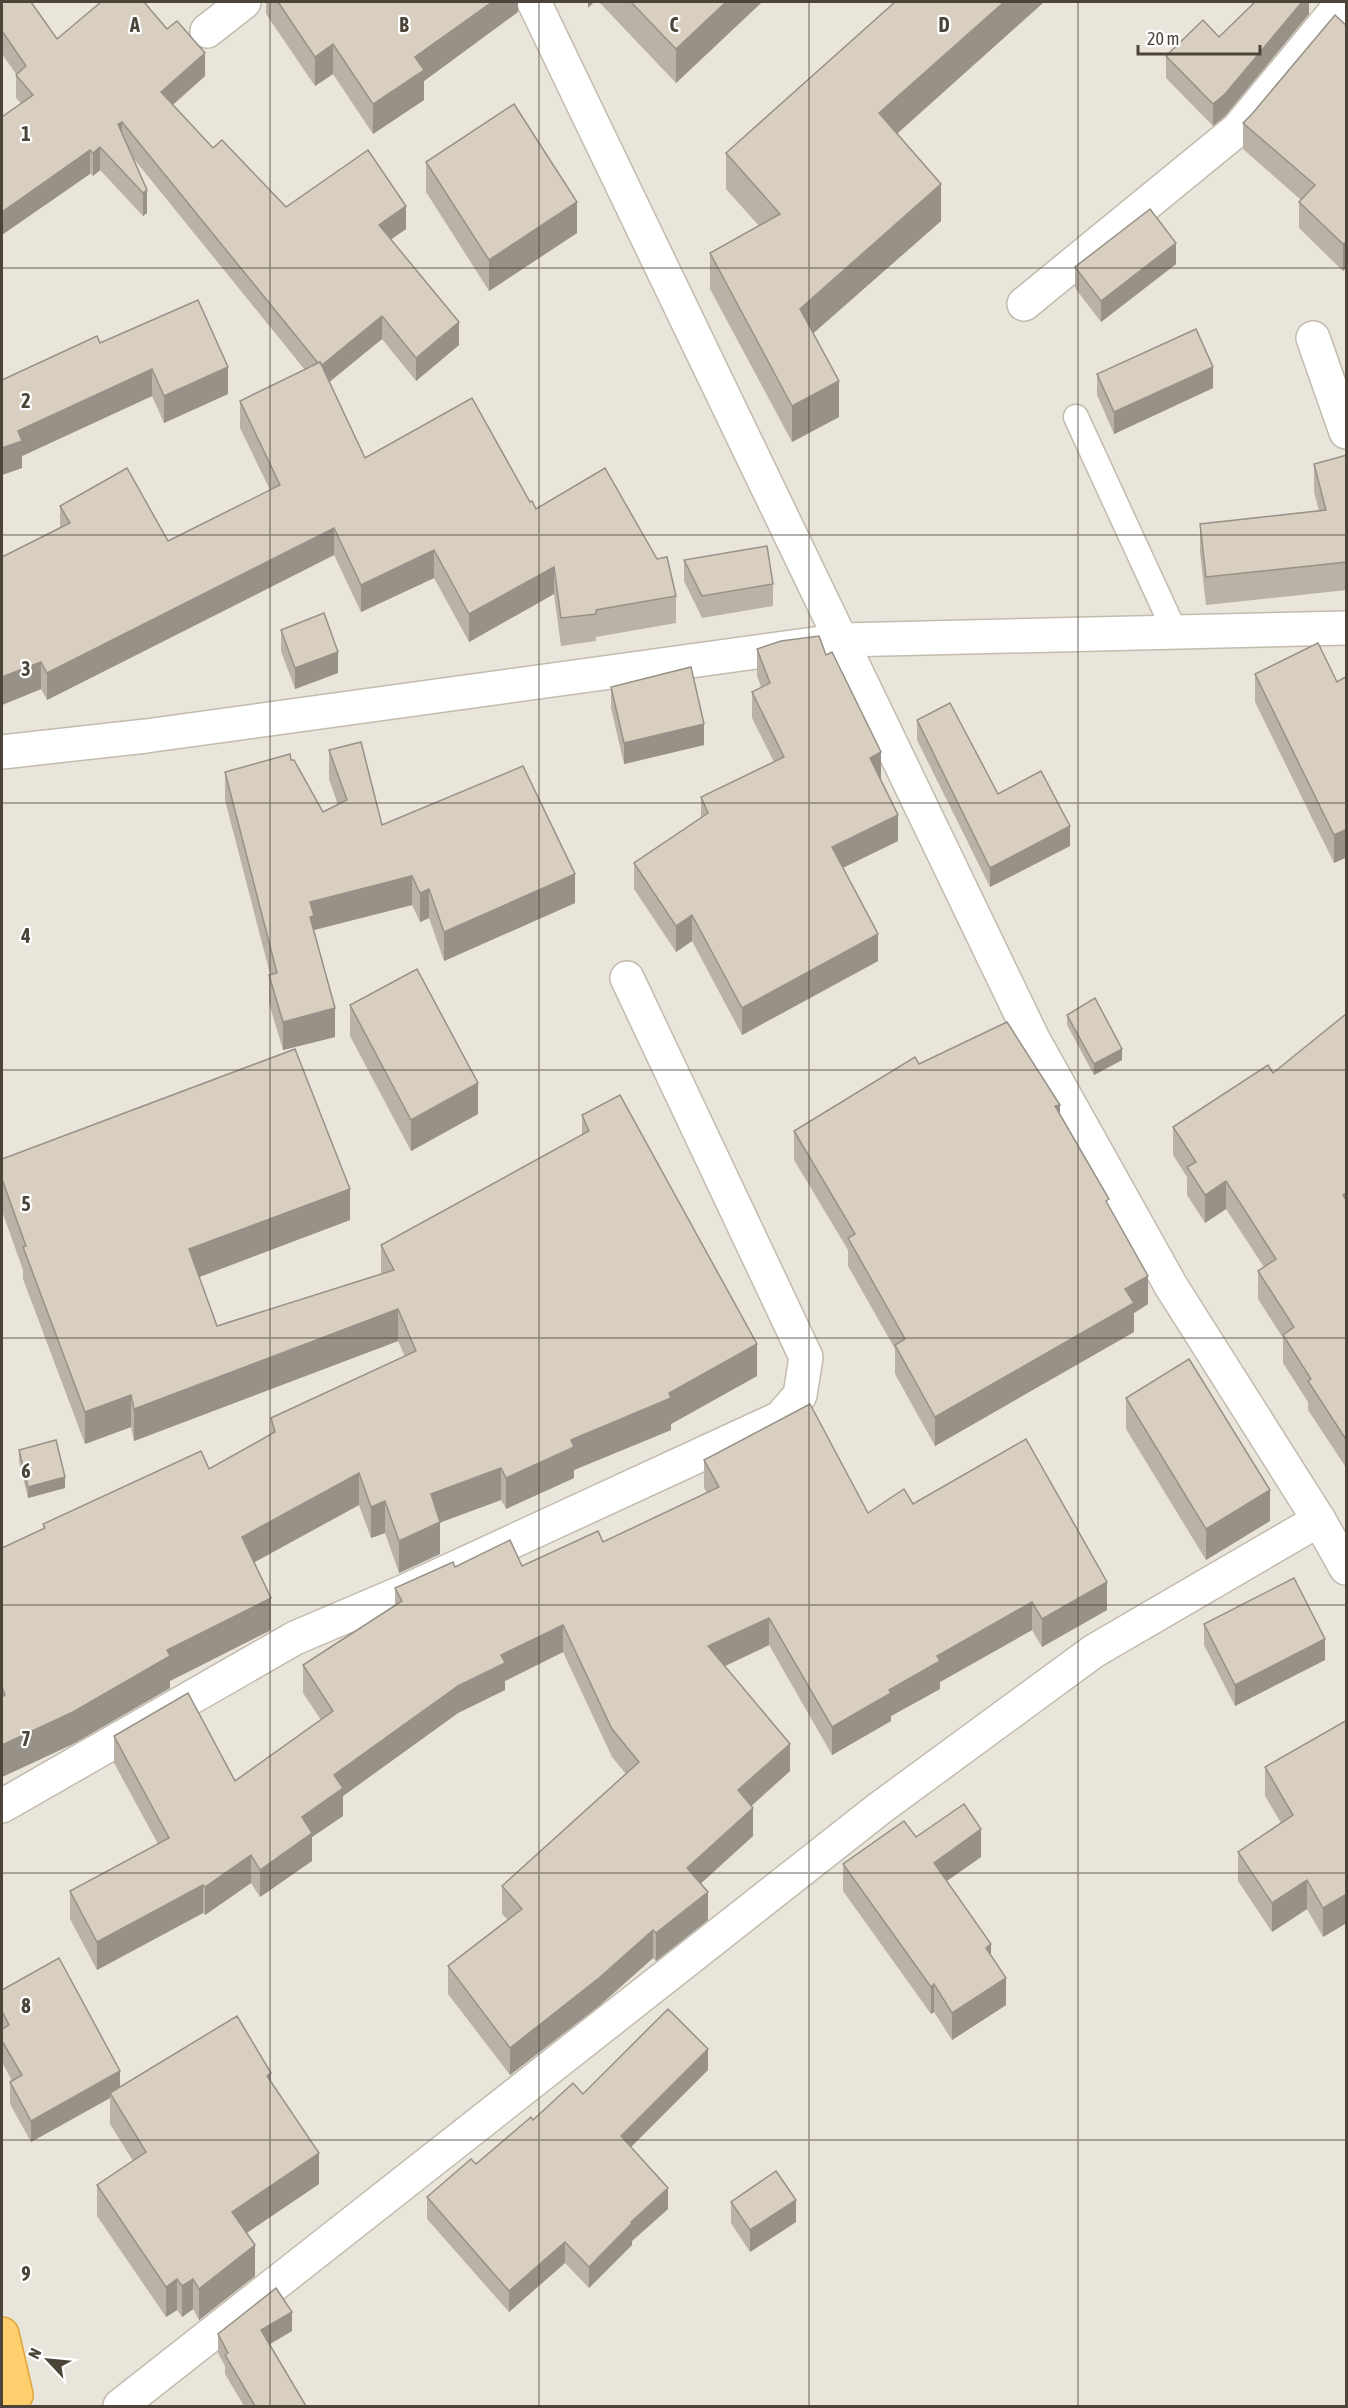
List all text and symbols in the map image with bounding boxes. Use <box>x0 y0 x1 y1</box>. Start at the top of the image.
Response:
text: A <box>129 13 140 36</box>
text: B <box>399 13 409 36</box>
text: C <box>670 13 679 36</box>
text: D <box>938 13 950 36</box>
scale bar <box>1138 18 1260 56</box>
text: 20 m <box>1147 28 1179 49</box>
text: 1 <box>21 122 31 145</box>
text: 2 <box>21 389 31 412</box>
text: 3 <box>21 657 31 680</box>
text: 4 <box>20 924 31 947</box>
text: 5 <box>21 1192 31 1215</box>
text: 6 <box>21 1459 31 1482</box>
text: 7 <box>21 1727 31 1750</box>
text: 8 <box>21 1994 31 2017</box>
text: 9 <box>21 2262 31 2285</box>
north arrow <box>18 2330 78 2390</box>
text: N <box>24 2345 45 2362</box>

